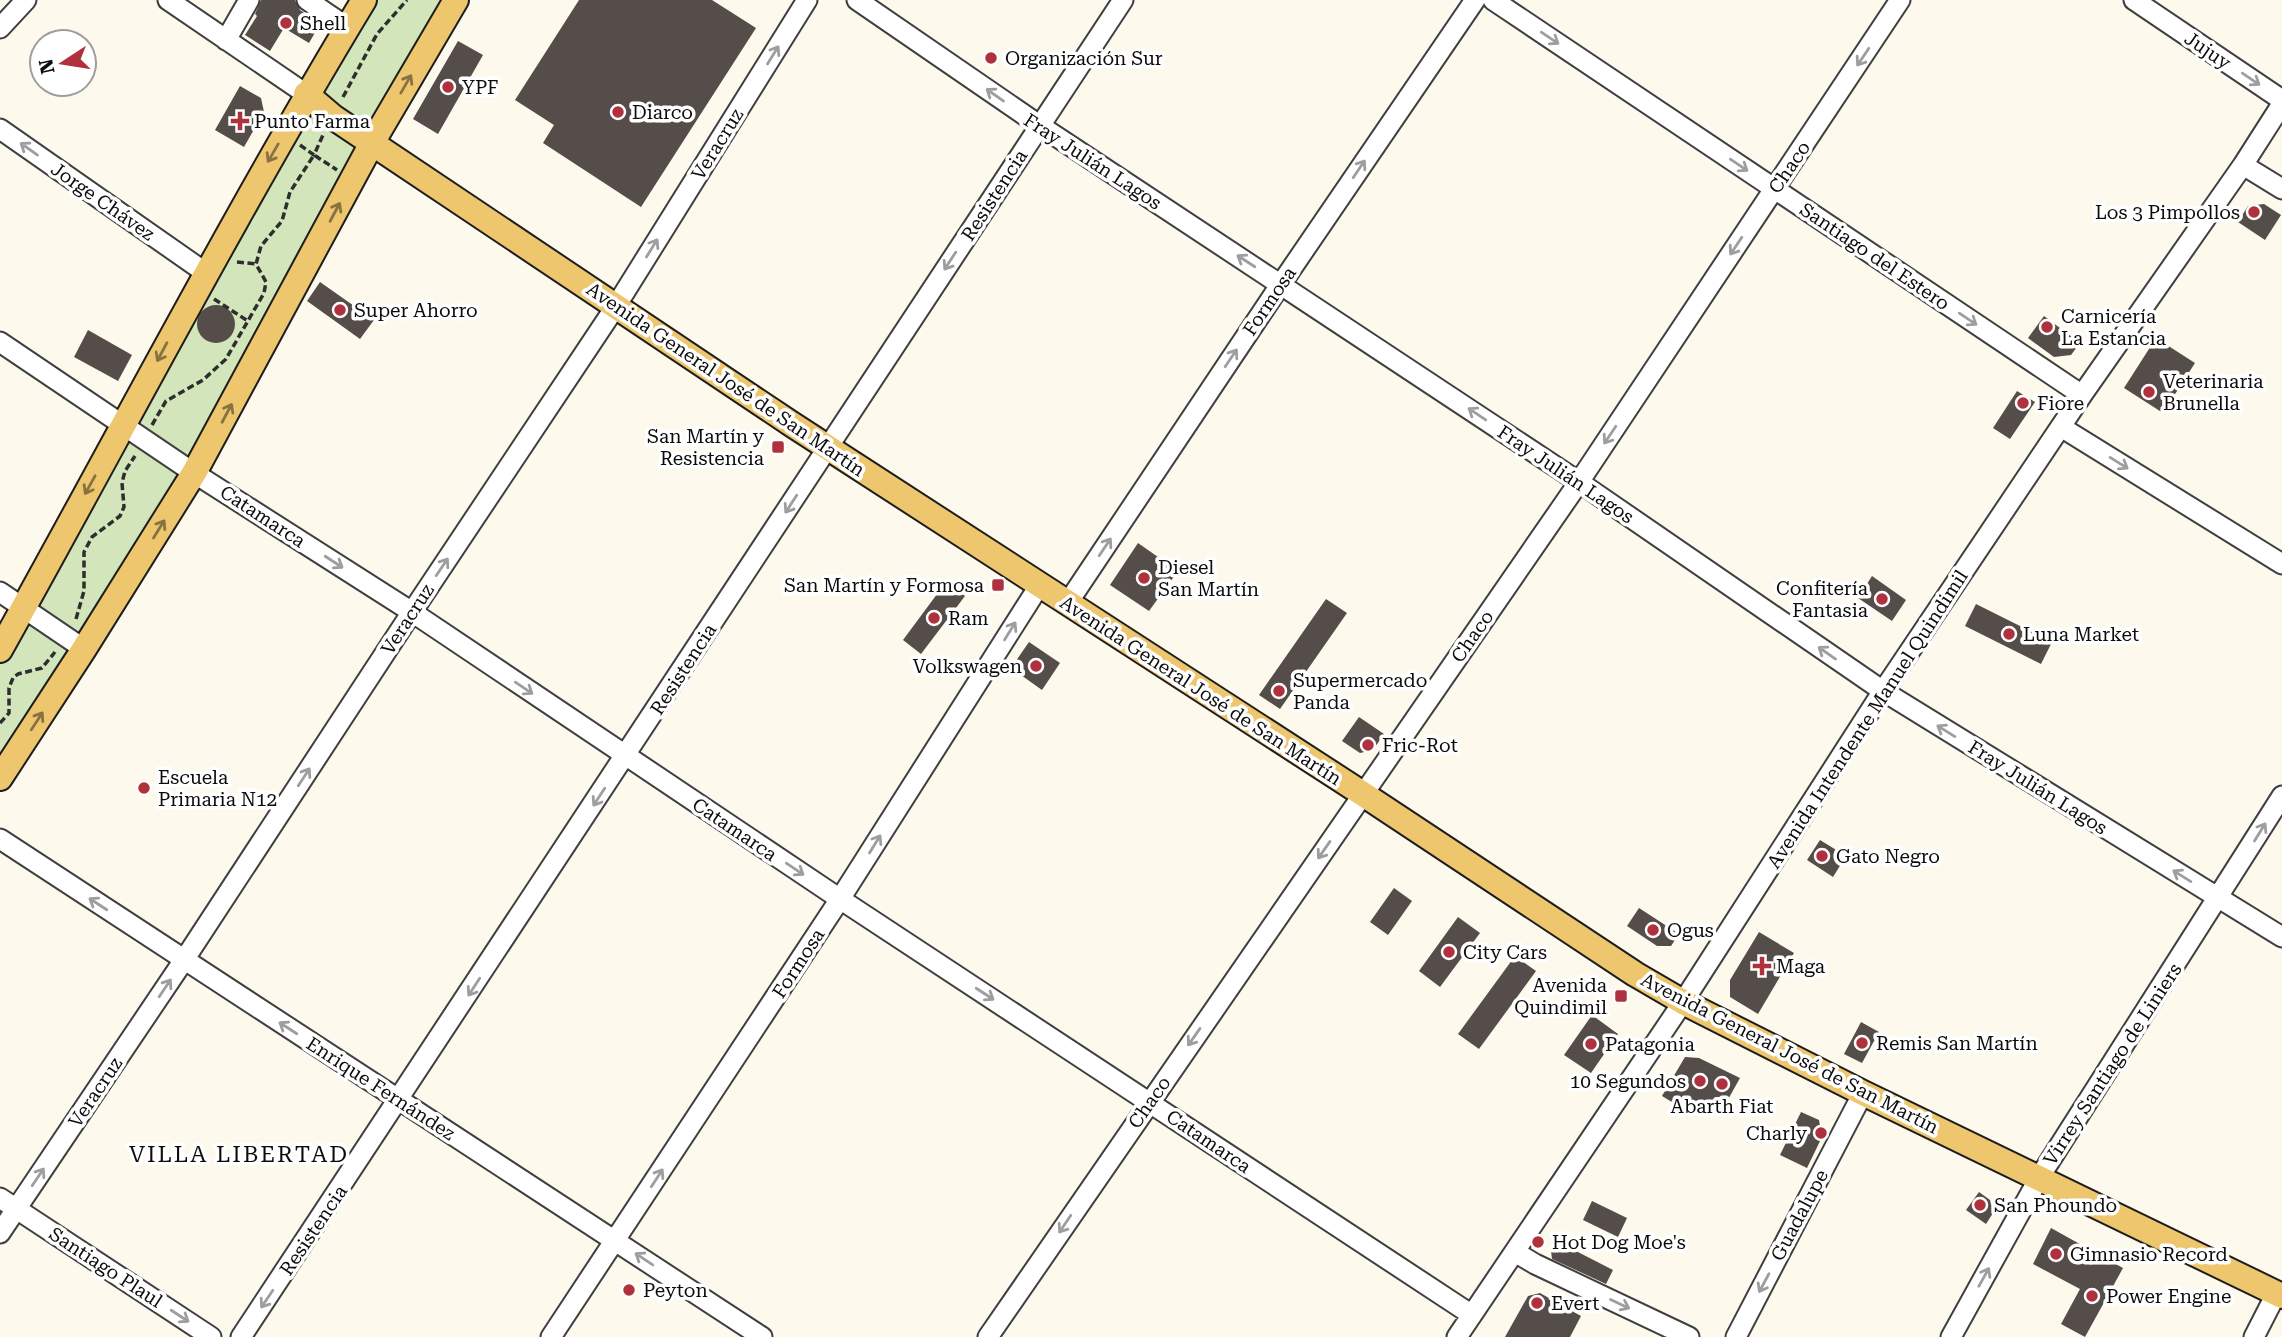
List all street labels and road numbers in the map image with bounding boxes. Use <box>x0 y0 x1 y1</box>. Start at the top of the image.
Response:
street label: Jujuy <box>2180 27 2236 75</box>
street label: Veracruz <box>687 104 748 184</box>
street label: Fray Julián Lagos <box>1020 108 1166 215</box>
street label: Chaco <box>1764 137 1815 198</box>
street label: Resistencia <box>956 145 1033 245</box>
street label: Jorge Chávez <box>47 157 159 246</box>
street label: Santiago del Estero <box>1795 198 1954 315</box>
street label: Formosa <box>1238 262 1301 340</box>
street label: Avenida General José de San Martín <box>582 277 869 481</box>
street label: Fray Julián Lagos <box>1493 420 1638 529</box>
street label: Catamarca <box>216 480 310 553</box>
street label: Avenida Intendente Manuel Quindimil <box>1762 566 1973 873</box>
street label: Veracruz <box>376 580 439 659</box>
street label: Avenida General José de San Martín <box>1056 591 1346 790</box>
street label: Chaco <box>1446 606 1499 667</box>
street label: Resistencia <box>645 619 722 719</box>
street label: Fray Julián Lagos <box>1964 735 2111 839</box>
street label: Catamarca <box>688 793 782 867</box>
street label: Formosa <box>767 924 830 1002</box>
street label: Virrey Santiago de Liniers <box>2038 959 2186 1170</box>
street label: Avenida General José de San Martín <box>1637 968 1942 1139</box>
street label: Enrique Fernández <box>302 1032 459 1145</box>
street label: Veracruz <box>64 1053 127 1132</box>
street label: Chaco <box>1123 1072 1176 1133</box>
street label: Catamarca <box>1162 1105 1256 1179</box>
street label: Guadalupe <box>1766 1166 1833 1265</box>
street label: Resistencia <box>275 1180 352 1280</box>
street label: Santiago Plaul <box>45 1222 167 1313</box>

